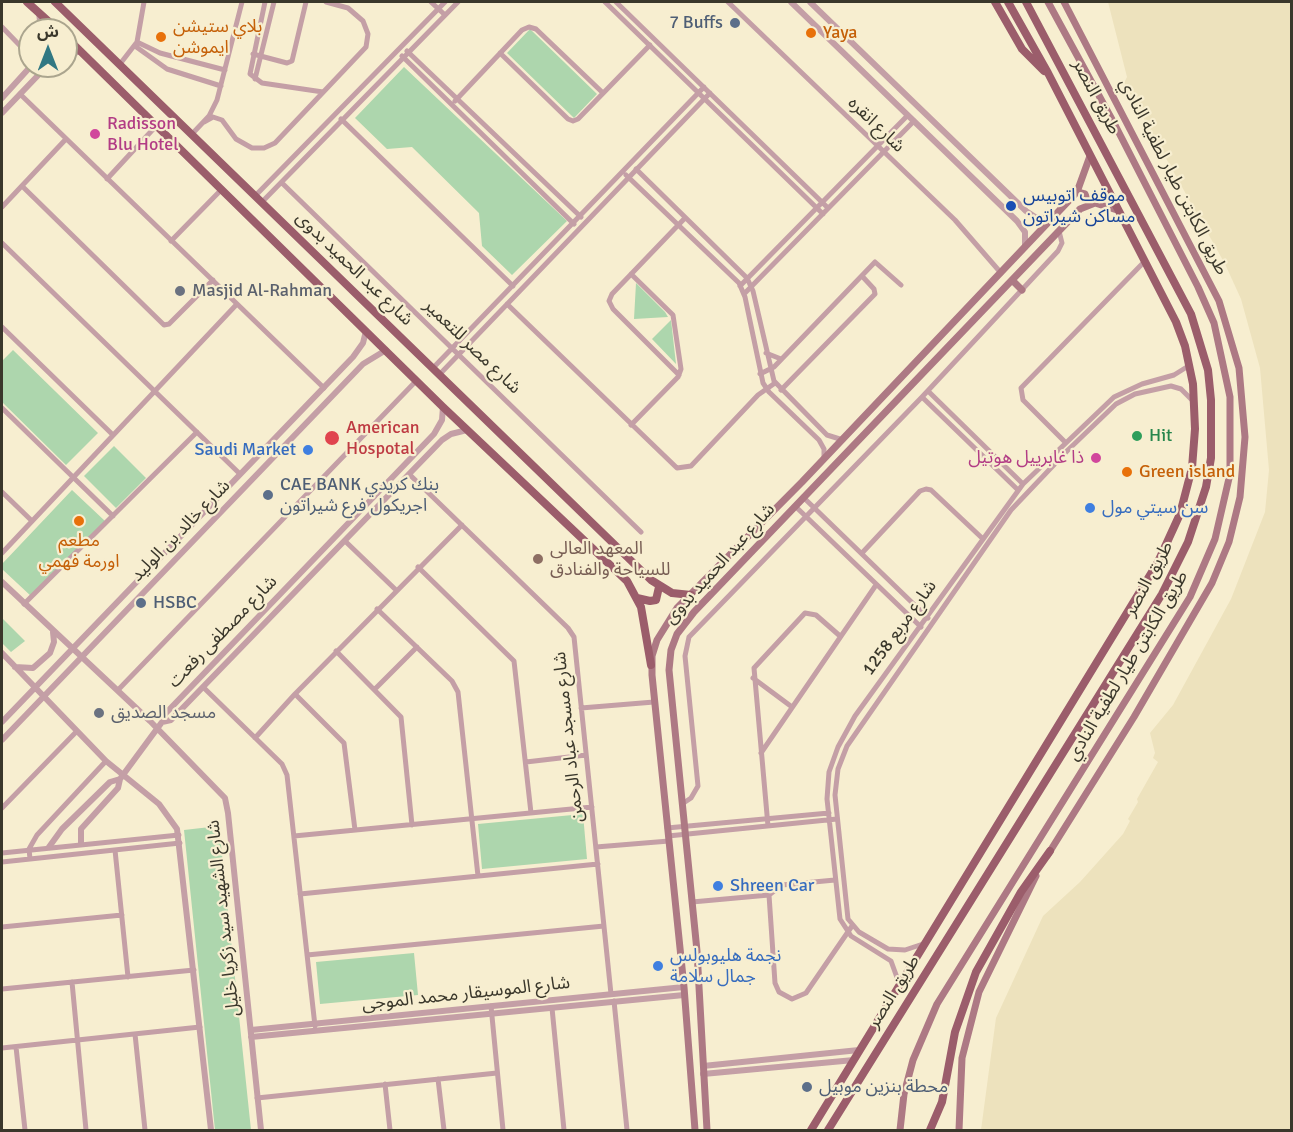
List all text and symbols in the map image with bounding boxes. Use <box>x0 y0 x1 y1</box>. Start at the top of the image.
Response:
place label: 7 Buffs <box>669 12 723 34</box>
place label: بلاي ستيشن ايموشن <box>173 16 262 58</box>
marker: 7 Buffs <box>728 16 742 30</box>
north arrow <box>18 18 78 78</box>
text: ش <box>37 22 59 42</box>
place label: Yaya <box>823 22 857 44</box>
marker: Yaya <box>804 26 818 40</box>
marker: بلاي ستيشن ايموشن <box>154 30 168 44</box>
street label: طريق النصر <box>1067 56 1125 138</box>
street label: طريق الكابتن طيار لطفية النادي <box>1114 75 1232 279</box>
street label: شارع انقره <box>843 93 909 157</box>
place label: Radisson Blu Hotel <box>107 113 179 156</box>
marker: Radisson Blu Hotel <box>88 127 102 141</box>
place label: موقف اتوبيس مساكن شيراتون <box>1023 185 1135 228</box>
marker: موقف اتوبيس مساكن شيراتون <box>1004 199 1018 213</box>
street label: شارع عبد الحميد بدوى <box>291 207 417 331</box>
place label: Masjid Al-Rahman <box>192 280 332 302</box>
marker: Masjid Al-Rahman <box>173 284 187 298</box>
street label: شارع مصر للتعمير <box>419 295 525 399</box>
place label: American Hospotal <box>346 417 420 460</box>
place label: Hit <box>1149 425 1172 447</box>
marker: American Hospotal <box>323 429 341 447</box>
marker: Hit <box>1130 429 1144 443</box>
place label: Saudi Market <box>194 439 296 461</box>
marker: Saudi Market <box>301 443 315 457</box>
place label: ذا غابرييل هوتيل <box>968 447 1084 469</box>
marker: ذا غابرييل هوتيل <box>1089 451 1103 465</box>
place label: Green island <box>1139 461 1235 483</box>
marker: Green island <box>1120 465 1134 479</box>
place label: CAE BANK بنك كريدي اجريكول فرع شيراتون <box>280 474 439 516</box>
street label: شارع خالد بن الوليد <box>127 475 235 587</box>
marker: CAE BANK بنك كريدي اجريكول فرع شيراتون <box>261 488 275 502</box>
place label: سن سيتي مول <box>1102 497 1208 519</box>
street label: شارع عبد الحميد بدوى <box>660 499 780 629</box>
marker: سن سيتي مول <box>1083 501 1097 515</box>
marker: مطعم اورمة فهمي <box>72 514 86 528</box>
place label: مطعم اورمة فهمي <box>38 530 120 572</box>
place label: المعهد العالى للسياحة والفنادق <box>550 538 670 580</box>
street label: طريق النصر <box>1120 538 1178 620</box>
marker: المعهد العالى للسياحة والفنادق <box>531 552 545 566</box>
street label: طريق الكابتن طيار لطفية النادي <box>1063 567 1193 765</box>
street label: شارع مصطفى رفعت <box>164 571 282 693</box>
street label: شارع مربع 1258 <box>858 576 942 680</box>
place label: HSBC <box>153 592 197 614</box>
marker: HSBC <box>134 596 148 610</box>
street label: شارع مسجد عباد الرحمن <box>549 651 589 823</box>
place label: مسجد الصديق <box>111 702 216 724</box>
marker: مسجد الصديق <box>92 706 106 720</box>
street label: شارع الشهيد سيد زكريا خليل <box>203 819 245 1017</box>
place label: Shreen Car <box>730 875 814 897</box>
marker: Shreen Car <box>711 879 725 893</box>
place label: نجمة هليوبولس جمال سلامة <box>670 945 781 988</box>
street label: طريق النصر <box>863 952 925 1032</box>
marker: نجمة هليوبولس جمال سلامة <box>651 959 665 973</box>
street label: شارع الموسيقار محمد الموجى <box>361 972 571 1016</box>
place label: محطة بنزين موبيل <box>819 1076 948 1098</box>
marker: محطة بنزين موبيل <box>800 1080 814 1094</box>

